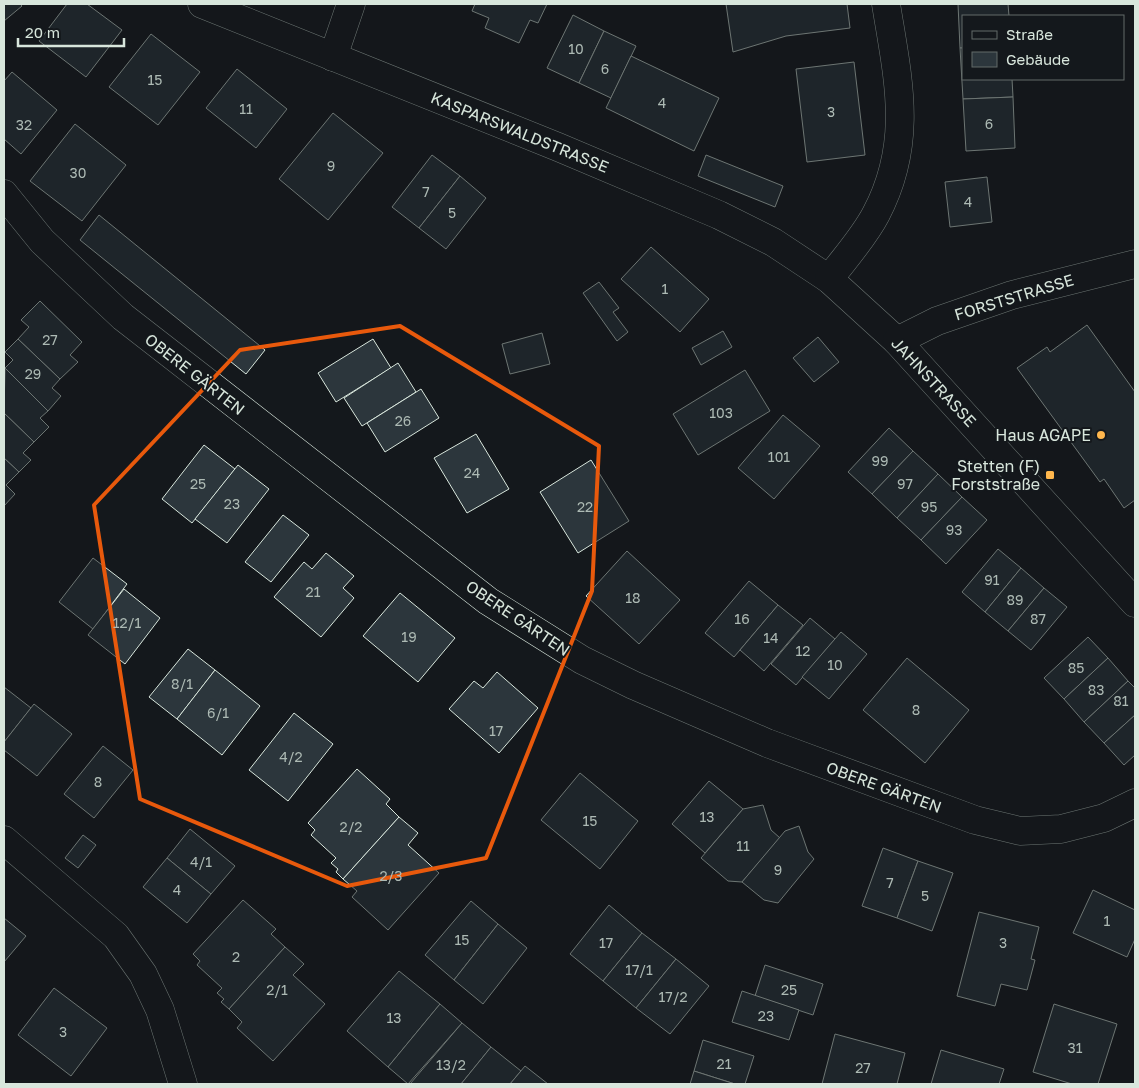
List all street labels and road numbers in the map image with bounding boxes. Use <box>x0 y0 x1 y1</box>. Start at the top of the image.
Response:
street label: KASPARSWALDSTRASSE <box>428 87 612 177</box>
street label: FORSTSTRASSE <box>952 269 1076 325</box>
street label: OBERE GÄRTEN <box>141 329 249 419</box>
street label: JAHNSTRASSE <box>887 333 981 431</box>
street label: OBERE GÄRTEN <box>462 576 574 660</box>
street label: OBERE GÄRTEN <box>824 757 944 817</box>

